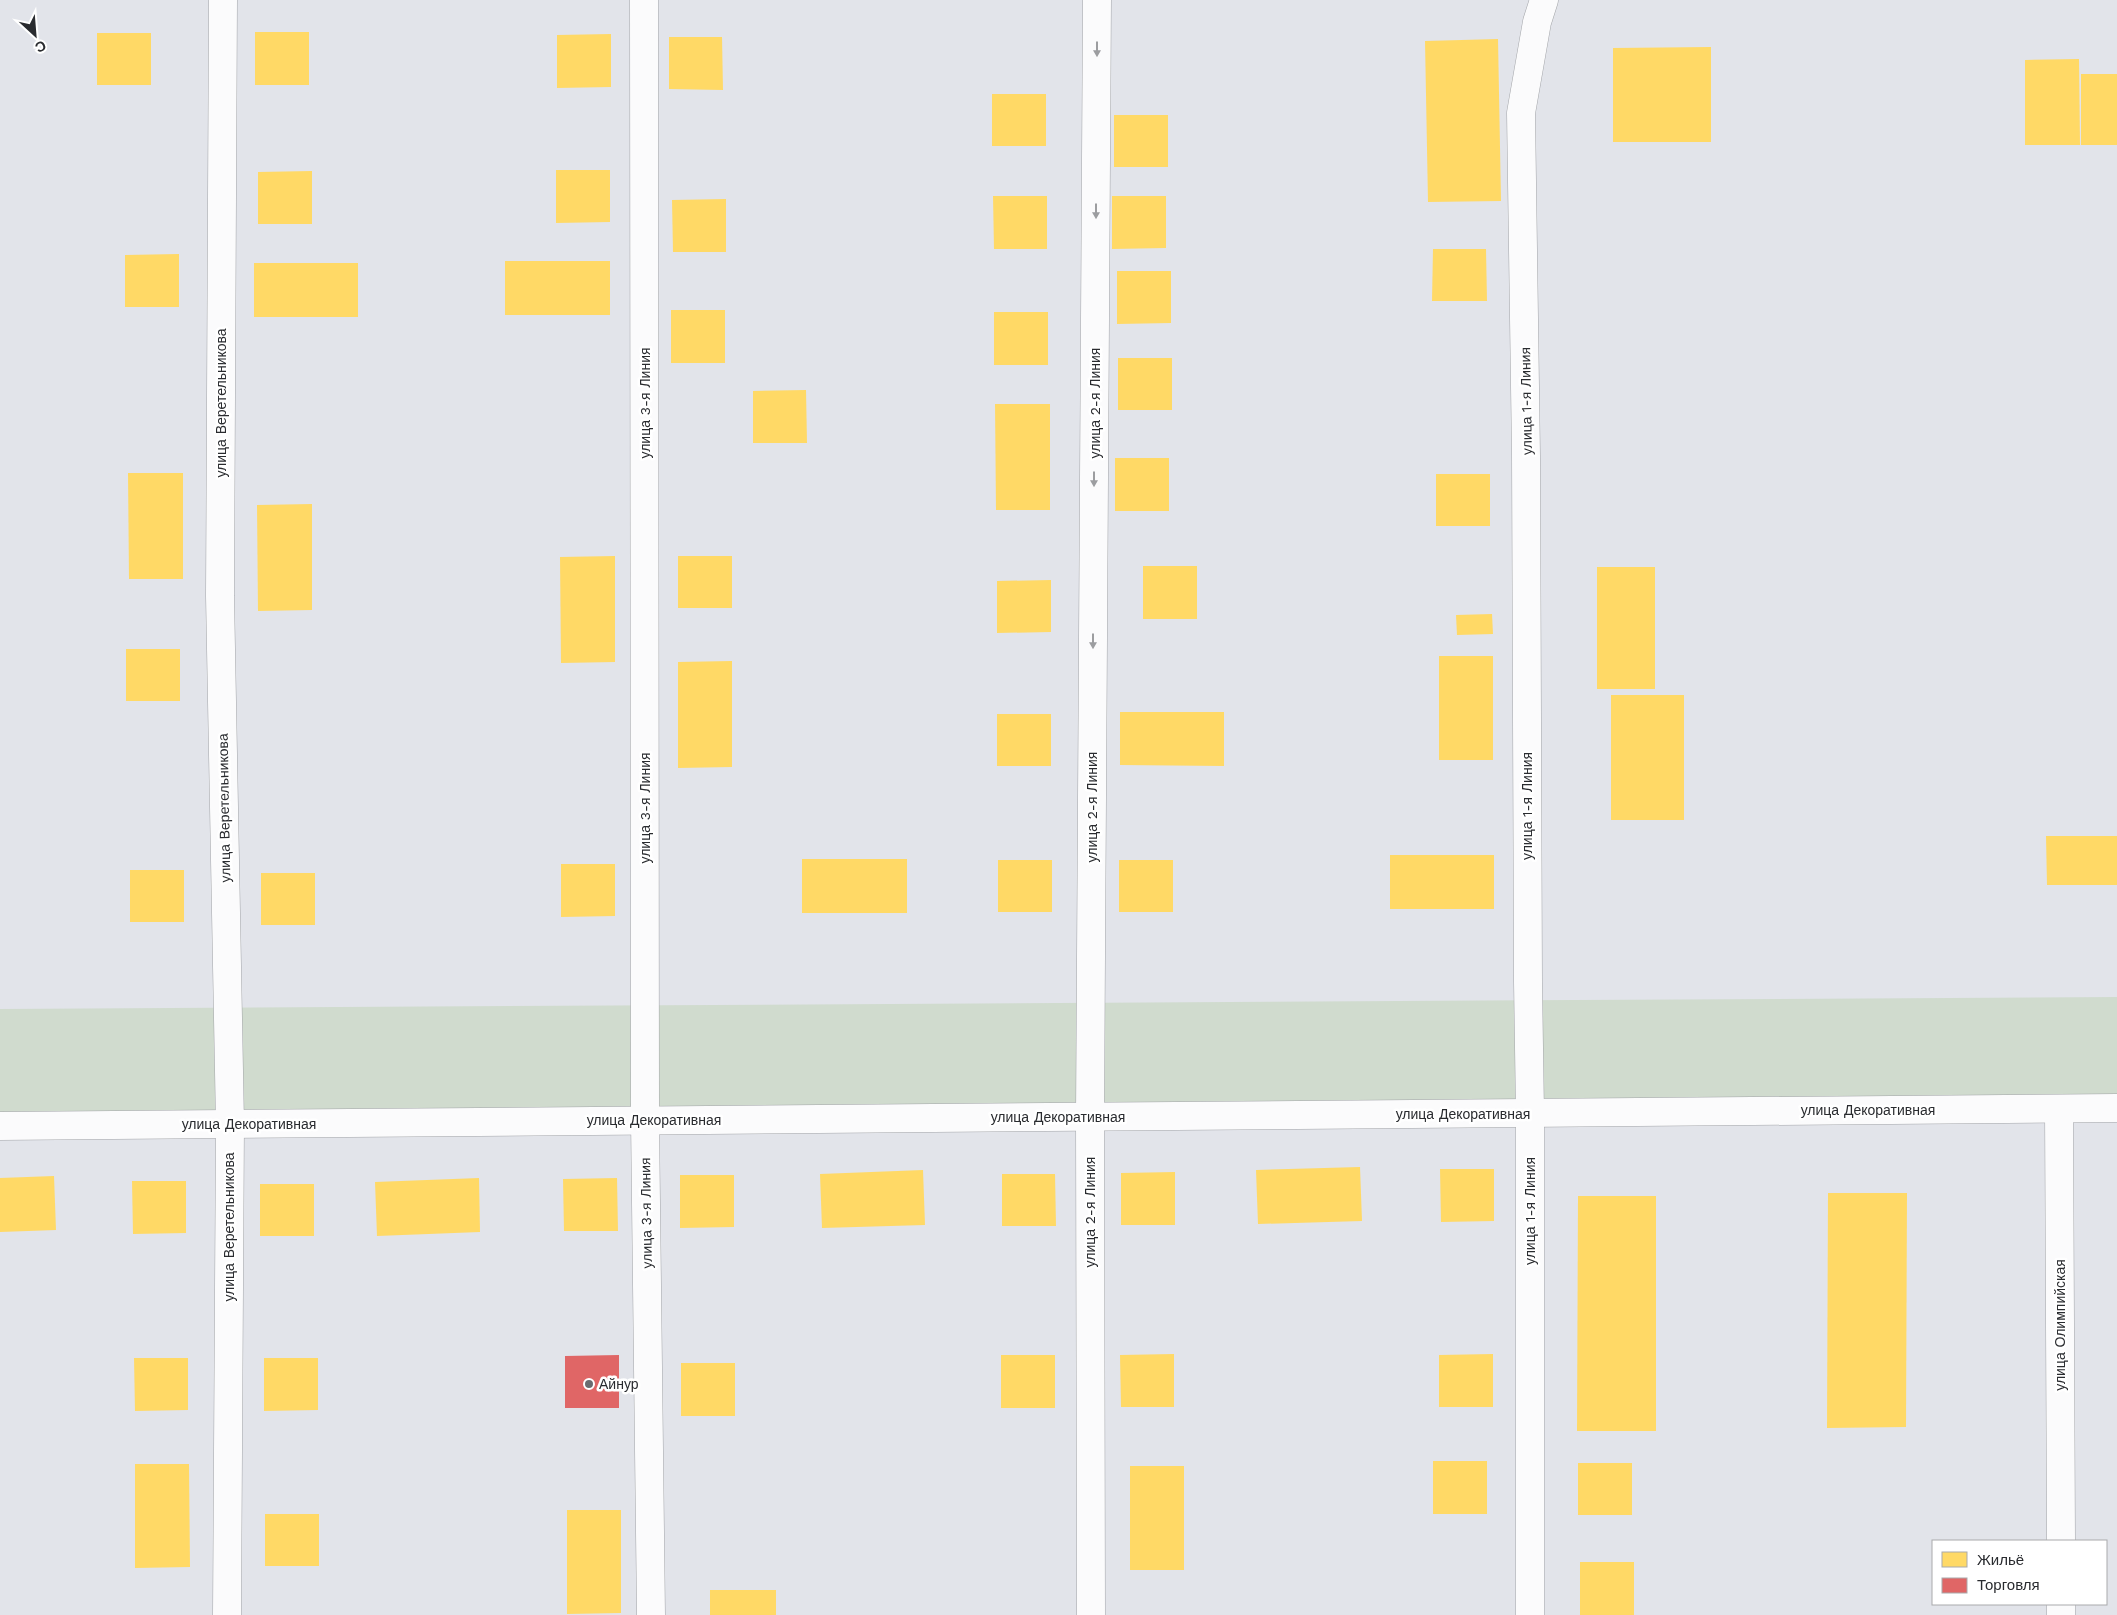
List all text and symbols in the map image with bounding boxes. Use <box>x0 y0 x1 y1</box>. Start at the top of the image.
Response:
north arrow <box>10 10 60 60</box>
text: С <box>33 37 49 56</box>
one-way arrow <box>1093 41 1101 57</box>
one-way arrow <box>1092 203 1100 219</box>
street label: улица Веретельникова <box>213 328 229 478</box>
street label: улица 3-я Линия <box>637 347 653 459</box>
street label: улица 1-я Линия <box>1517 347 1535 455</box>
street label: улица 2-я Линия <box>1087 348 1103 458</box>
one-way arrow <box>1090 471 1098 487</box>
one-way arrow <box>1089 633 1097 649</box>
street label: улица Веретельникова <box>215 733 233 883</box>
street label: улица 3-я Линия <box>637 752 653 864</box>
street label: улица 2-я Линия <box>1084 752 1100 862</box>
street label: улица 1-я Линия <box>1519 752 1535 860</box>
street label: улица Декоративная <box>1801 1102 1935 1118</box>
street label: улица Декоративная <box>1396 1106 1530 1122</box>
street label: улица Декоративная <box>991 1109 1125 1125</box>
street label: улица Декоративная <box>587 1112 721 1128</box>
street label: улица Декоративная <box>182 1116 316 1132</box>
street label: улица Веретельникова <box>221 1152 237 1302</box>
street label: улица 3-я Линия <box>637 1157 655 1269</box>
street label: улица 2-я Линия <box>1082 1157 1098 1267</box>
street label: улица 1-я Линия <box>1522 1157 1538 1265</box>
street label: улица Олимпийская <box>2052 1259 2068 1391</box>
place label: Айнур <box>599 1376 639 1392</box>
marker: Айнур <box>583 1378 595 1390</box>
legend <box>1932 1540 2107 1605</box>
text: Жильё <box>1977 1551 2024 1569</box>
text: Торговля <box>1977 1576 2040 1594</box>

